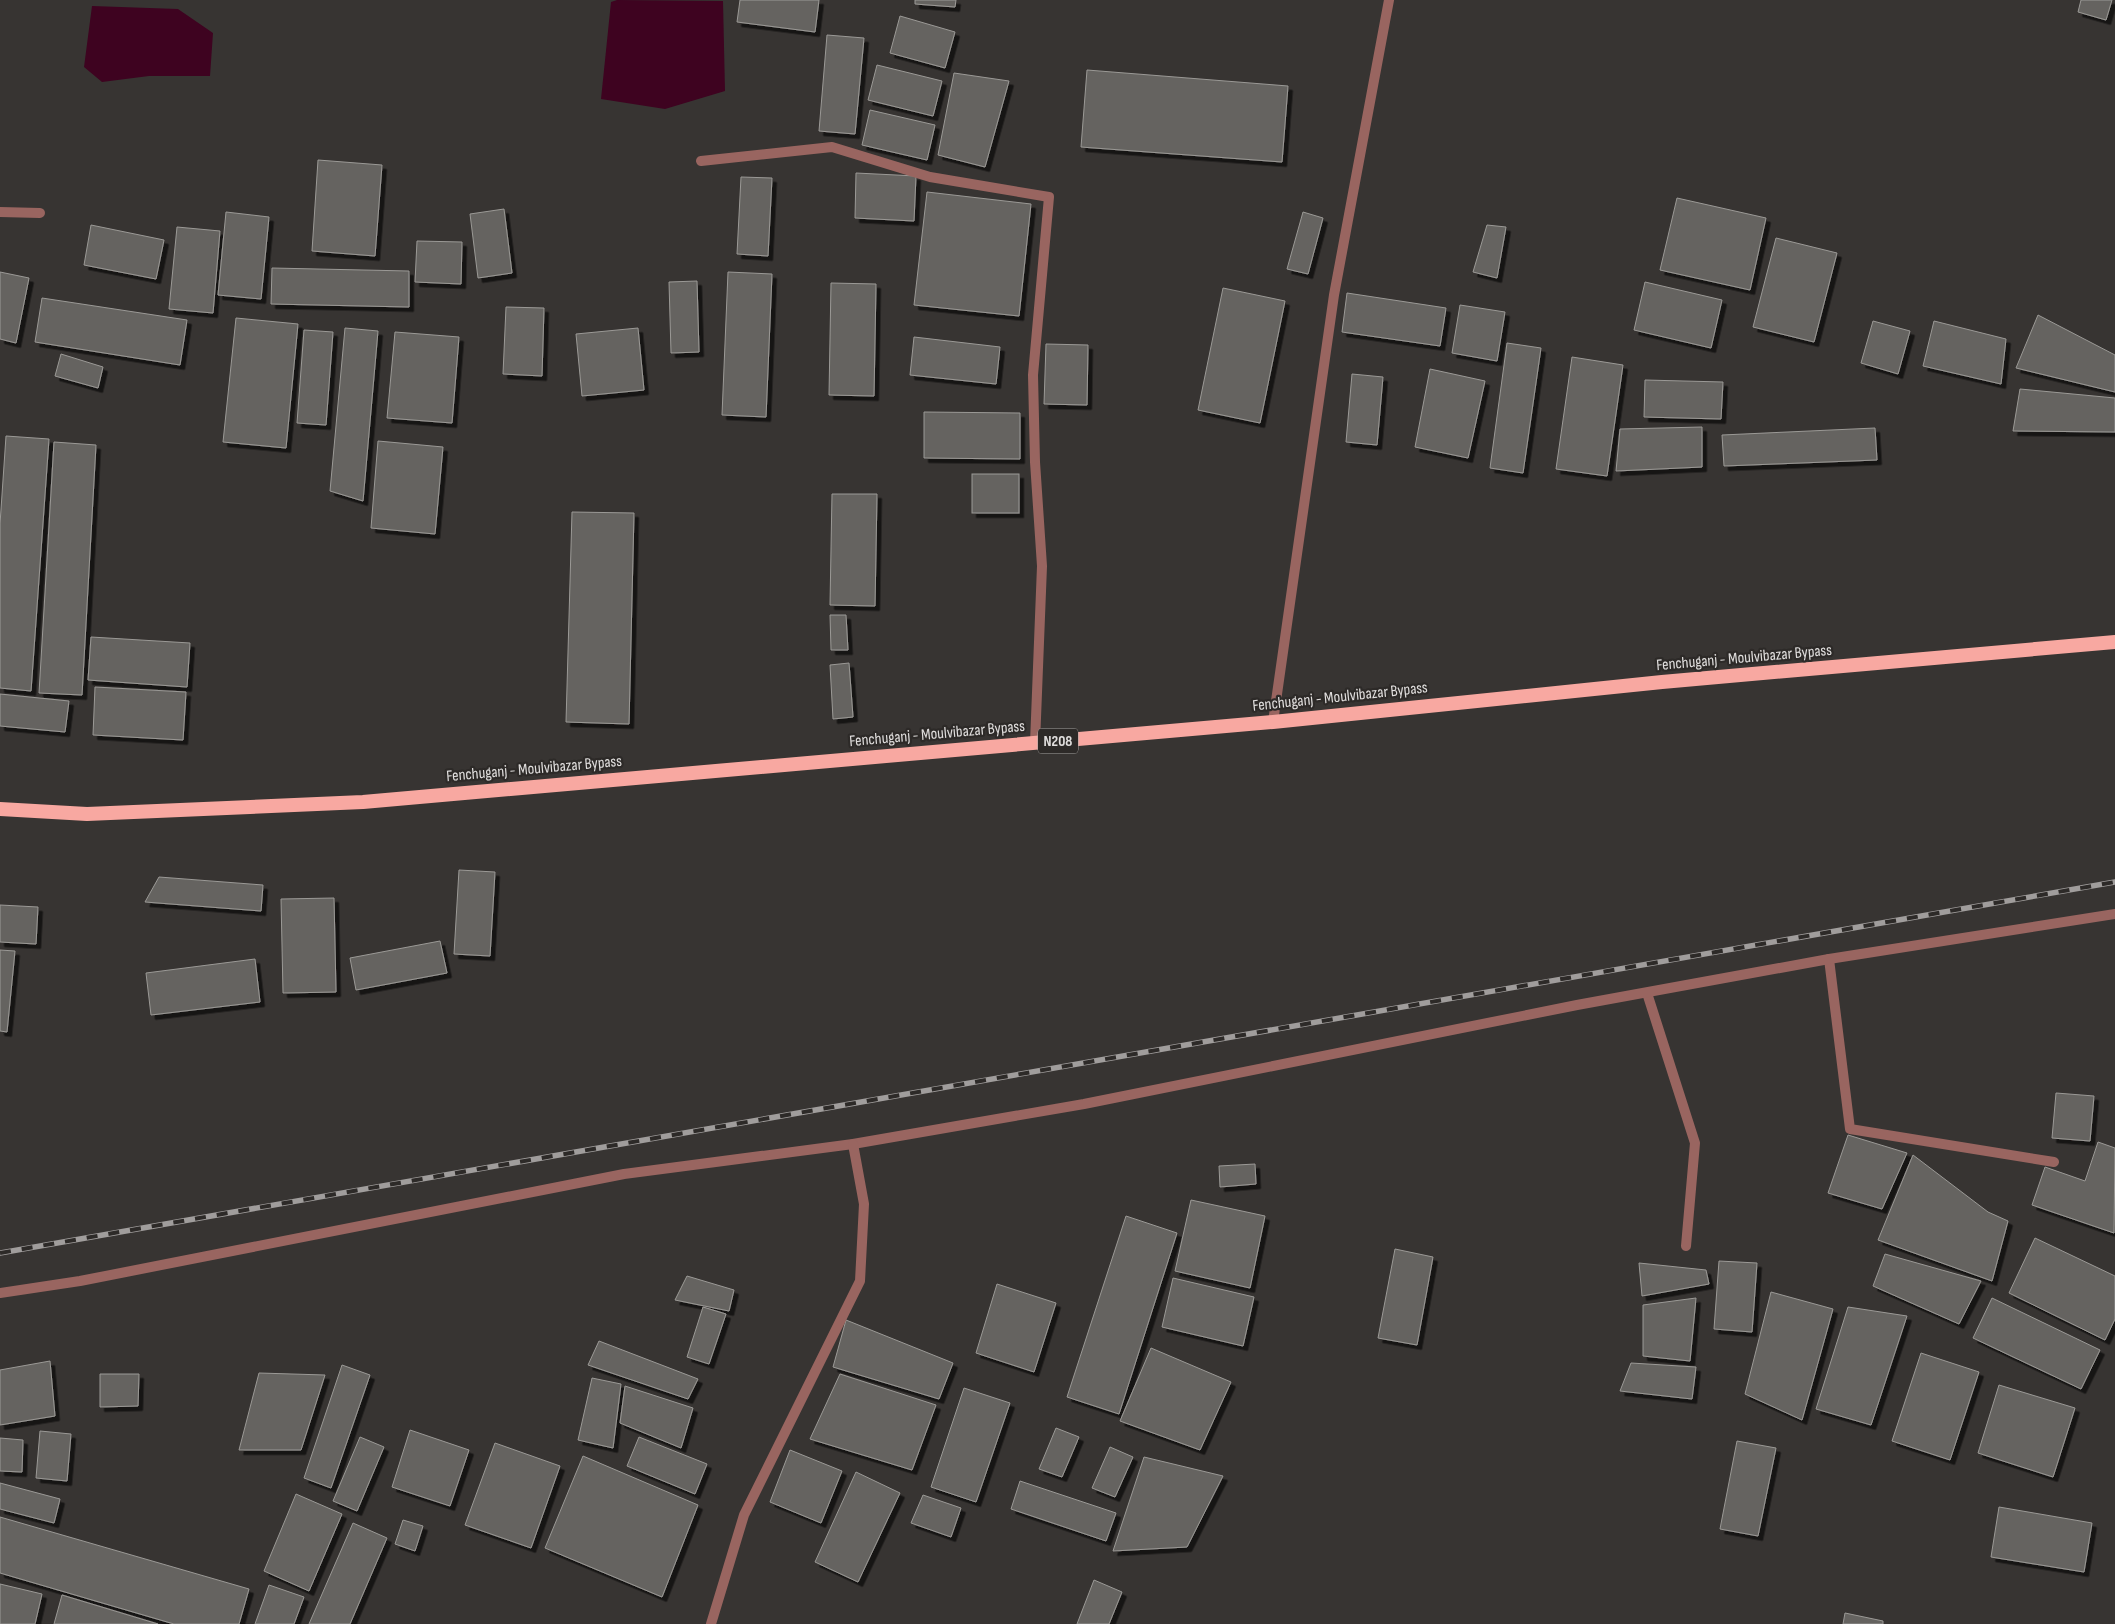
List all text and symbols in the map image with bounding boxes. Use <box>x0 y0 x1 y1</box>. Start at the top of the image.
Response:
street label: Fenchuganj - Moulvibazar Bypass <box>1655 641 1833 675</box>
street label: Fenchuganj - Moulvibazar Bypass <box>1251 678 1429 716</box>
street label: Fenchuganj - Moulvibazar Bypass <box>848 717 1026 751</box>
road number: N208 <box>1038 728 1078 754</box>
street label: Fenchuganj - Moulvibazar Bypass <box>445 752 623 786</box>

